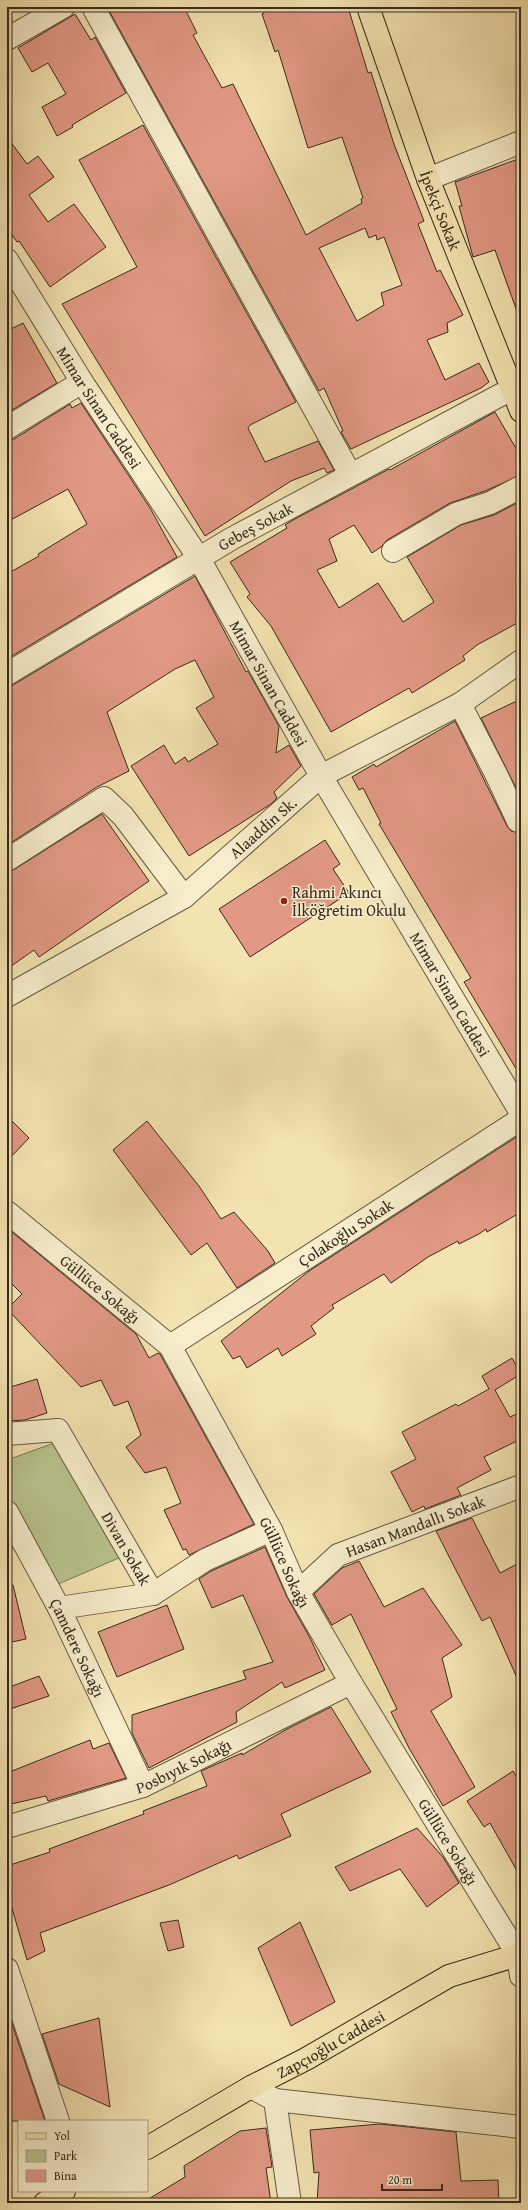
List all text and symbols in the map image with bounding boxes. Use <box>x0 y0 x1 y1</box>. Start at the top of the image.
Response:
street label: İpekçi Sokak <box>414 167 468 255</box>
street label: Mimar Sinan Caddesi <box>51 342 148 474</box>
street label: Gebeş Sokak <box>213 496 298 556</box>
street label: Mimar Sinan Caddesi <box>224 616 314 751</box>
street label: Alaaddin Sk. <box>224 791 302 864</box>
place label: Rahmi Akıncı İlköğretim Okulu <box>292 880 406 922</box>
marker: Rahmi Akıncı İlköğretim Okulu <box>279 896 289 906</box>
street label: Mimar Sinan Caddesi <box>404 927 497 1062</box>
street label: Çolakoğlu Sokak <box>293 1192 399 1272</box>
street label: Güllüce Sokağı <box>55 1248 146 1330</box>
street label: Hasan Mandallı Sokak <box>342 1488 489 1563</box>
street label: Divan Sokak <box>96 1507 158 1591</box>
street label: Güllüce Sokağı <box>254 1512 317 1613</box>
street label: Çamdere Sokağı <box>44 1594 112 1702</box>
street label: Posbıyık Sokağı <box>133 1732 236 1800</box>
street label: Güllüce Sokağı <box>413 1794 485 1890</box>
street label: Zapçıoğlu Caddesi <box>272 2004 390 2084</box>
legend <box>18 2120 148 2192</box>
text: Yol <box>54 2127 71 2144</box>
text: Park <box>54 2147 78 2164</box>
scale bar <box>382 2166 442 2192</box>
text: Bina <box>54 2167 77 2184</box>
text: 20 m <box>388 2171 412 2188</box>

